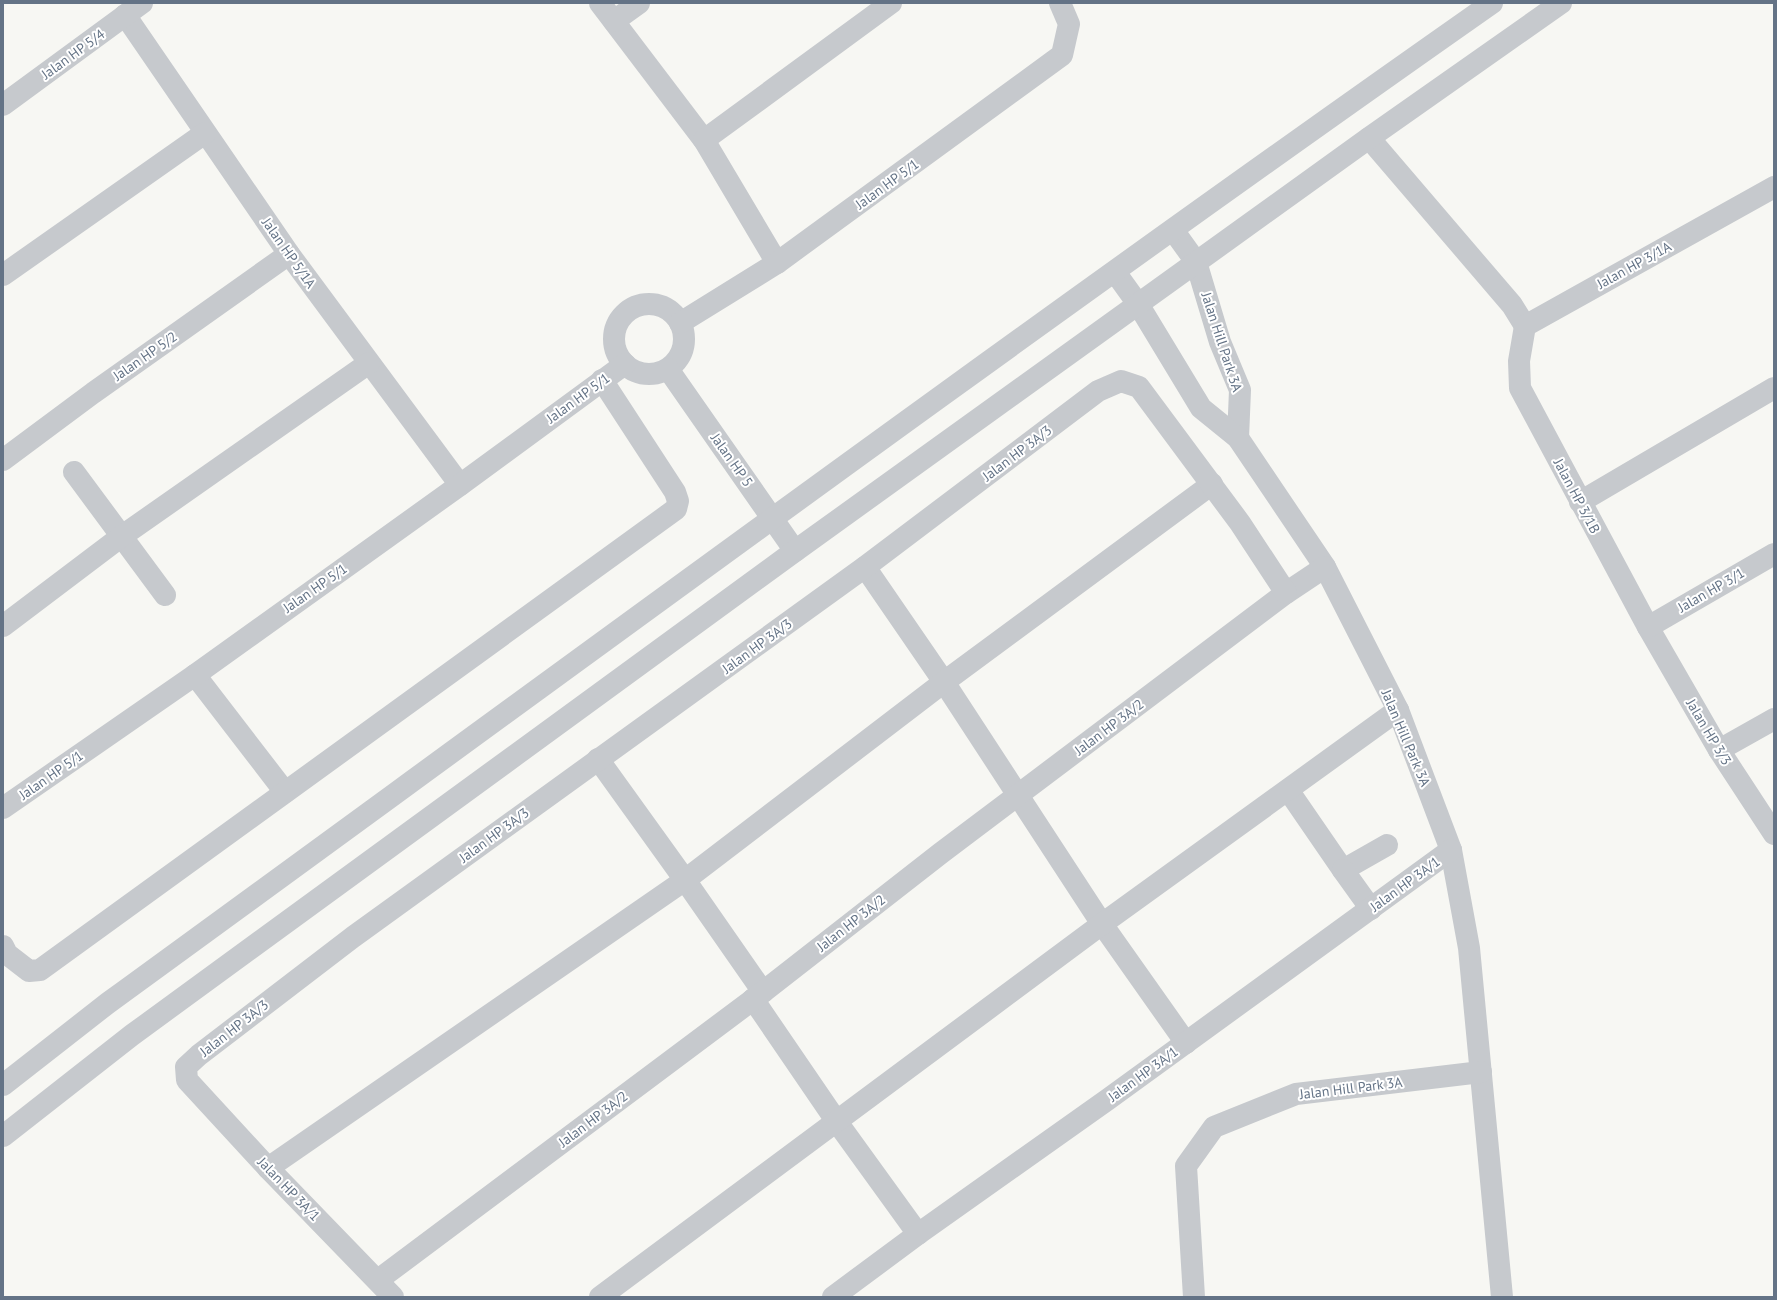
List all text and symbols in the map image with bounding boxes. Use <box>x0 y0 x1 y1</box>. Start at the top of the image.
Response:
street label: Jalan HP 5/4 <box>37 25 109 84</box>
street label: Jalan HP 5/1 <box>851 155 922 214</box>
street label: Jalan HP 5/1A <box>257 213 320 293</box>
street label: Jalan HP 3/1A <box>1593 237 1675 293</box>
street label: Jalan Hill Park 3A <box>1197 289 1247 395</box>
street label: Jalan HP 5/2 <box>109 327 181 385</box>
street label: Jalan HP 5/1 <box>542 369 613 428</box>
street label: Jalan HP 3A/3 <box>978 421 1055 486</box>
street label: Jalan HP 5 <box>706 429 757 490</box>
street label: Jalan HP 3/1B <box>1549 455 1604 537</box>
street label: Jalan HP 5/1 <box>279 559 351 617</box>
street label: Jalan HP 3/1 <box>1674 564 1748 617</box>
street label: Jalan HP 3A/3 <box>718 615 796 678</box>
street label: Jalan Hill Park 3A <box>1377 686 1435 790</box>
street label: Jalan HP 3A/2 <box>1070 695 1147 760</box>
street label: Jalan HP 3/3 <box>1682 695 1736 768</box>
street label: Jalan HP 5/1 <box>15 746 87 804</box>
street label: Jalan HP 3A/3 <box>455 804 533 867</box>
street label: Jalan HP 3A/1 <box>1366 853 1444 916</box>
street label: Jalan HP 3A/2 <box>812 891 889 956</box>
street label: Jalan HP 3A/3 <box>195 996 272 1061</box>
street label: Jalan HP 3A/1 <box>1104 1043 1182 1106</box>
street label: Jalan Hill Park 3A <box>1298 1073 1404 1103</box>
street label: Jalan HP 3A/2 <box>554 1087 631 1152</box>
street label: Jalan HP 3A/1 <box>253 1152 324 1225</box>

